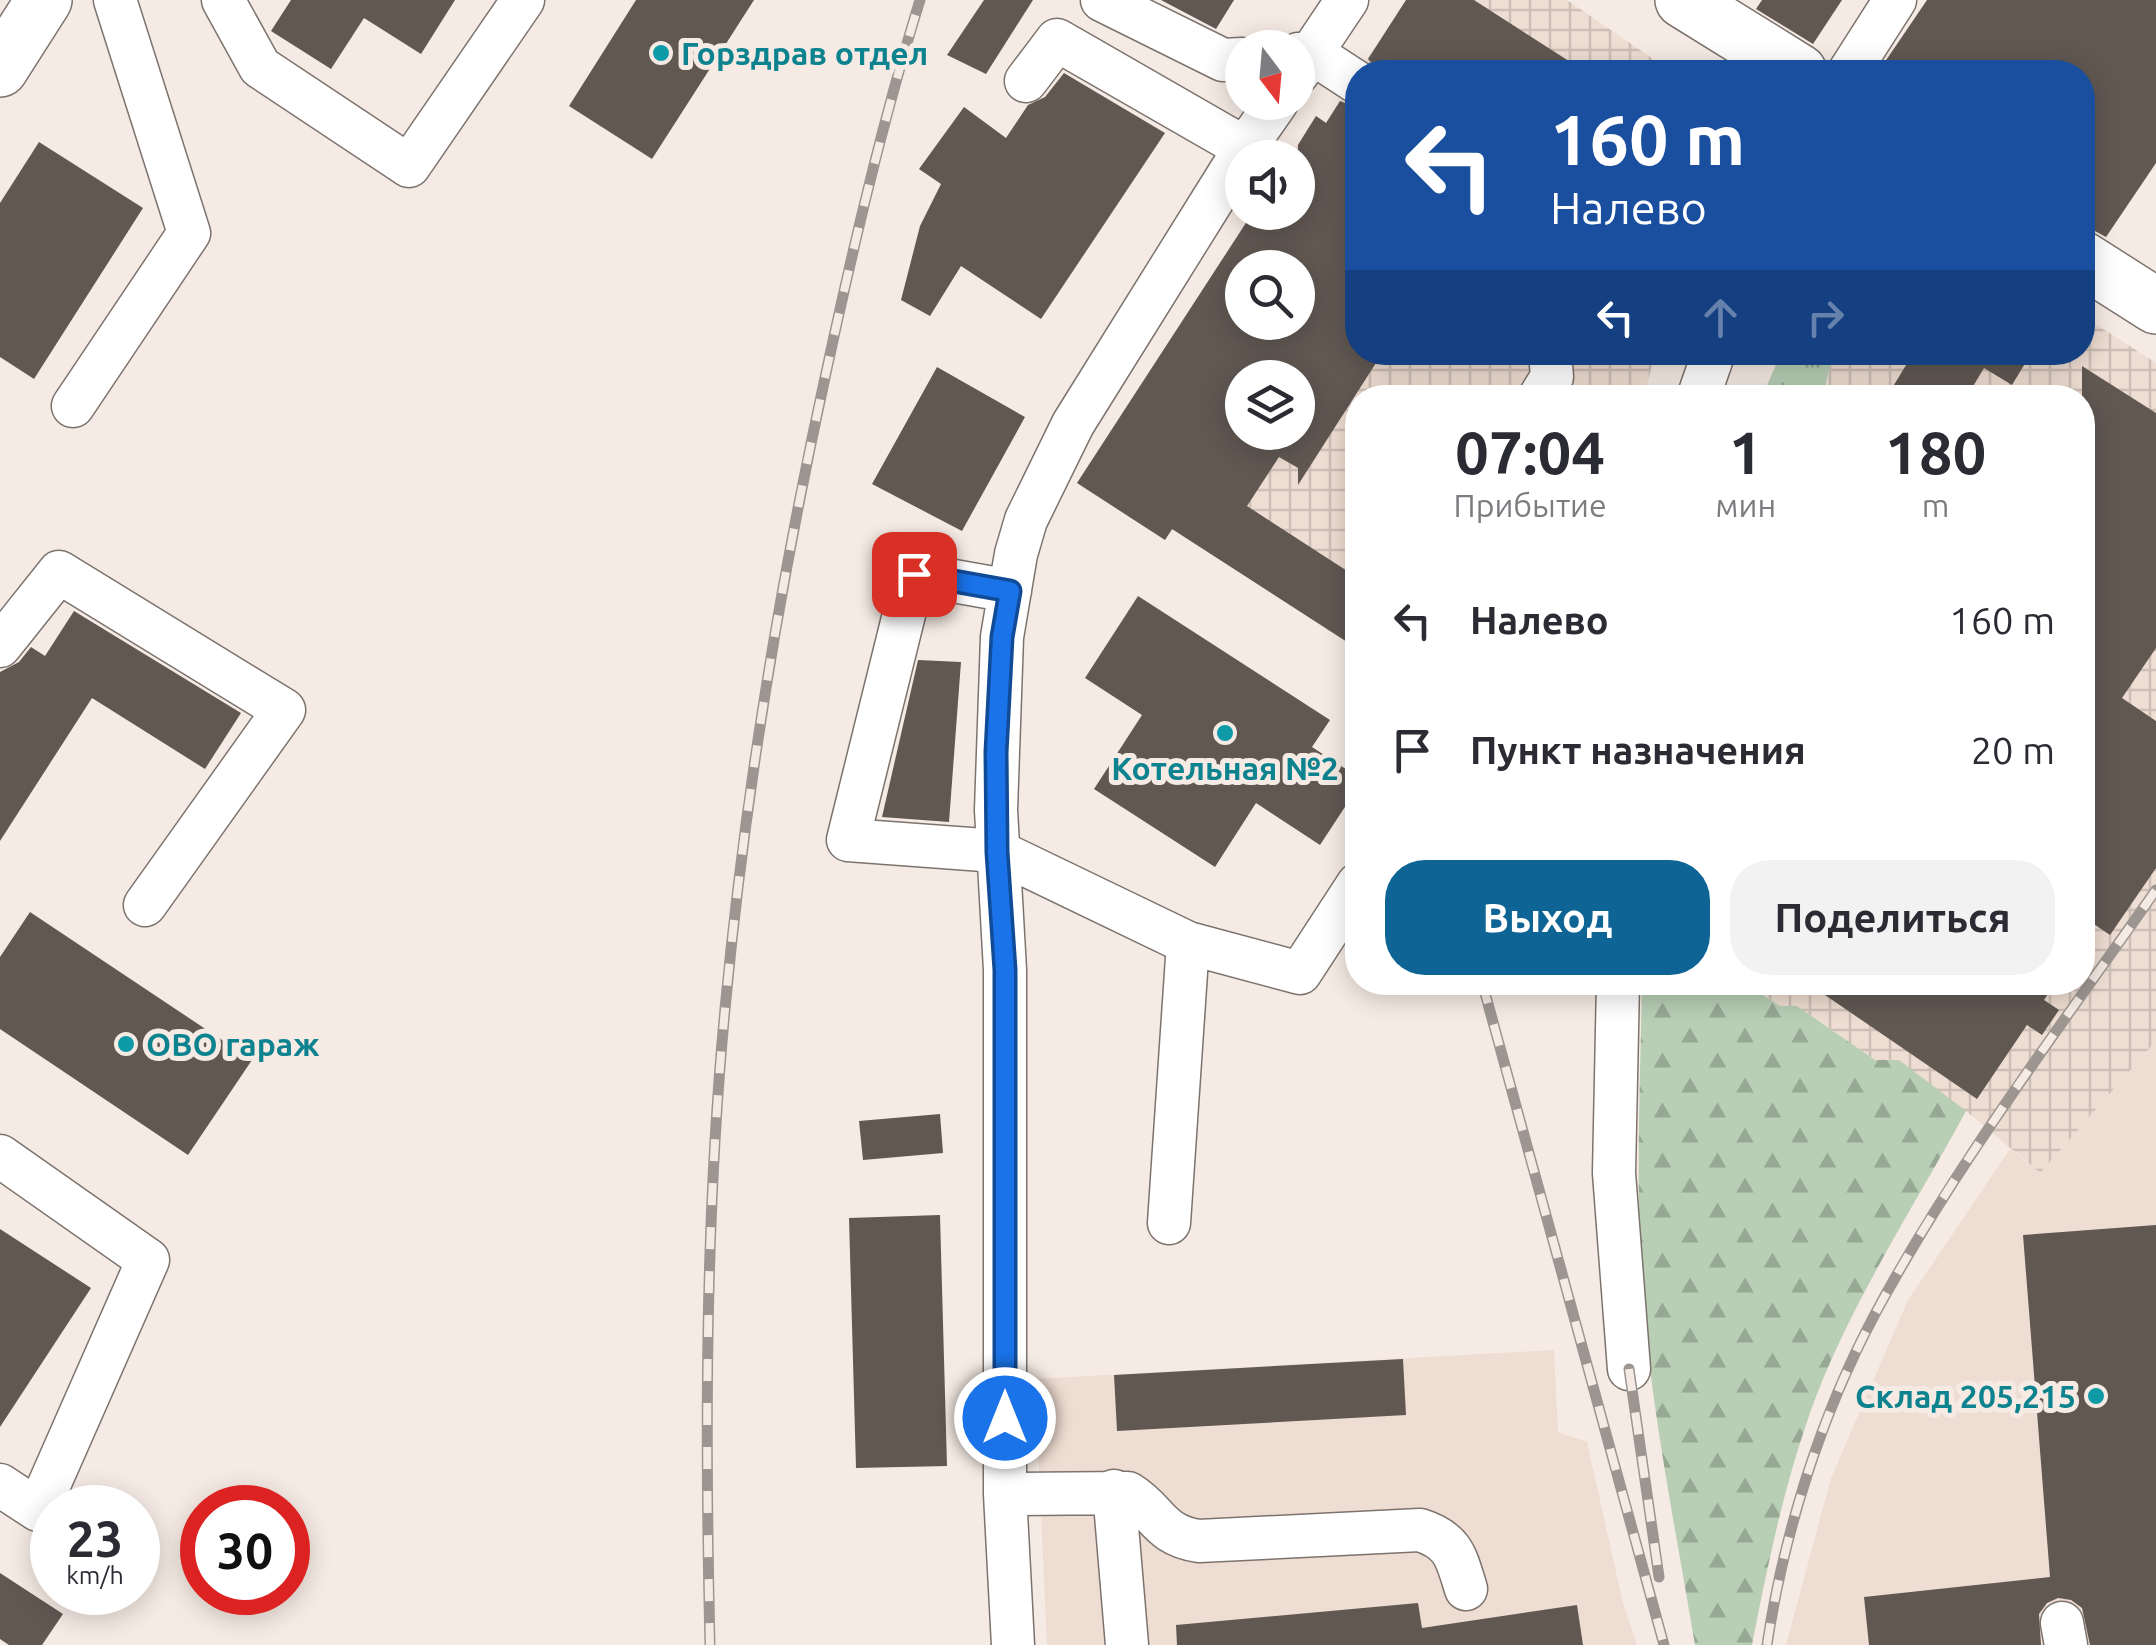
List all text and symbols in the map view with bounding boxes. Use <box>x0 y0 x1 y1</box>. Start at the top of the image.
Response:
north arrow <box>1225 30 1315 120</box>
map controls <box>1225 30 1315 450</box>
place label: Горздрав отдел <box>681 35 928 71</box>
marker: Горздрав отдел <box>650 42 672 64</box>
icon: left <box>1385 100 1515 230</box>
text: 160 m <box>1550 100 1745 178</box>
button: sound <box>1225 140 1315 230</box>
text: Налево <box>1550 182 1707 233</box>
button: search <box>1225 250 1315 340</box>
icon: left <box>1588 290 1643 345</box>
icon: ahead <box>1693 290 1748 345</box>
icon: right <box>1798 290 1853 345</box>
button: layers <box>1225 360 1315 450</box>
text: 07:04 <box>1455 418 1605 485</box>
text: 1 <box>1729 418 1763 485</box>
text: 180 <box>1885 418 1986 485</box>
text: Прибытие <box>1454 487 1607 523</box>
text: мин <box>1715 487 1776 523</box>
text: m <box>1922 487 1949 523</box>
pin <box>872 532 957 617</box>
icon: arrive <box>887 547 942 602</box>
icon: left <box>1385 593 1440 648</box>
text: Налево <box>1470 599 1609 641</box>
text: 160 m <box>1949 599 2055 641</box>
marker: Котельная №2 <box>1214 722 1236 744</box>
icon: arrive <box>1385 723 1440 778</box>
text: Пункт назначения <box>1470 729 1806 771</box>
text: 20 m <box>1971 729 2055 771</box>
place label: Котельная №2 <box>1111 750 1339 786</box>
button: Выход <box>1385 860 1710 975</box>
button: Поделиться <box>1730 860 2055 975</box>
place label: ОВО гараж <box>146 1026 320 1062</box>
marker: ОВО гараж <box>115 1033 137 1055</box>
position arrow <box>953 1366 1057 1470</box>
place label: Склад 205,215 <box>1855 1378 2076 1414</box>
marker: Склад 205,215 <box>2085 1385 2107 1407</box>
speed limit sign: 30 <box>180 1485 310 1615</box>
text: 23 <box>67 1510 123 1566</box>
text: km/h <box>66 1561 124 1589</box>

